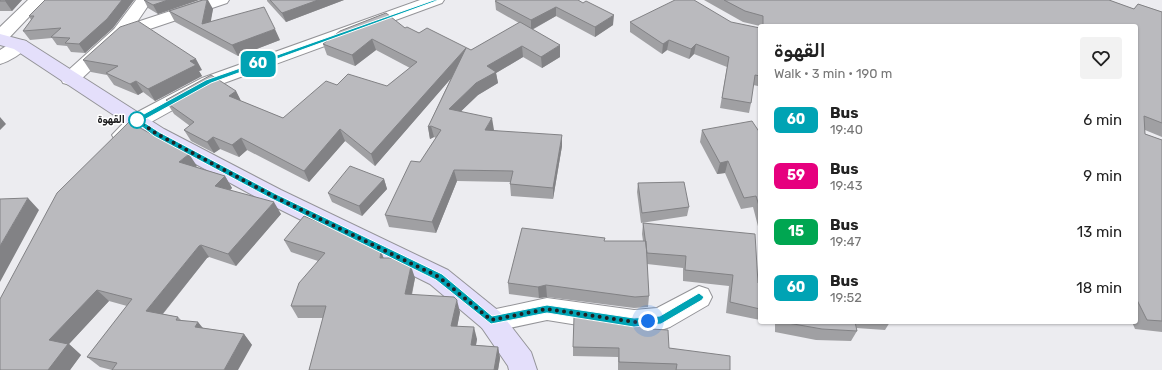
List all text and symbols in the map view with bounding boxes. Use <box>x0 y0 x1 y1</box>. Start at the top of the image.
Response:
button: heart <box>1080 37 1122 79</box>
text: القهوة <box>774 39 826 62</box>
line badge: 60 <box>240 51 276 77</box>
text: 60 <box>249 55 267 72</box>
text: Walk · 3 min · 190 m <box>774 66 892 81</box>
text: Bus <box>830 104 858 122</box>
marker: القهوة <box>128 111 146 129</box>
text: 60 <box>787 111 805 128</box>
text: 6 min <box>1083 111 1122 129</box>
place label: القهوة <box>97 114 125 126</box>
text: 19:40 <box>830 122 863 137</box>
text: Bus <box>830 160 858 178</box>
text: 59 <box>787 167 805 184</box>
text: 9 min <box>1083 167 1122 185</box>
text: 19:43 <box>830 178 863 193</box>
text: Bus <box>830 216 858 234</box>
text: 15 <box>788 223 804 240</box>
text: 13 min <box>1077 223 1122 241</box>
text: 19:47 <box>830 234 861 249</box>
text: Bus <box>830 272 858 290</box>
text: 60 <box>787 279 805 296</box>
text: 18 min <box>1076 279 1122 297</box>
text: 19:52 <box>830 290 862 305</box>
your location <box>638 311 658 331</box>

